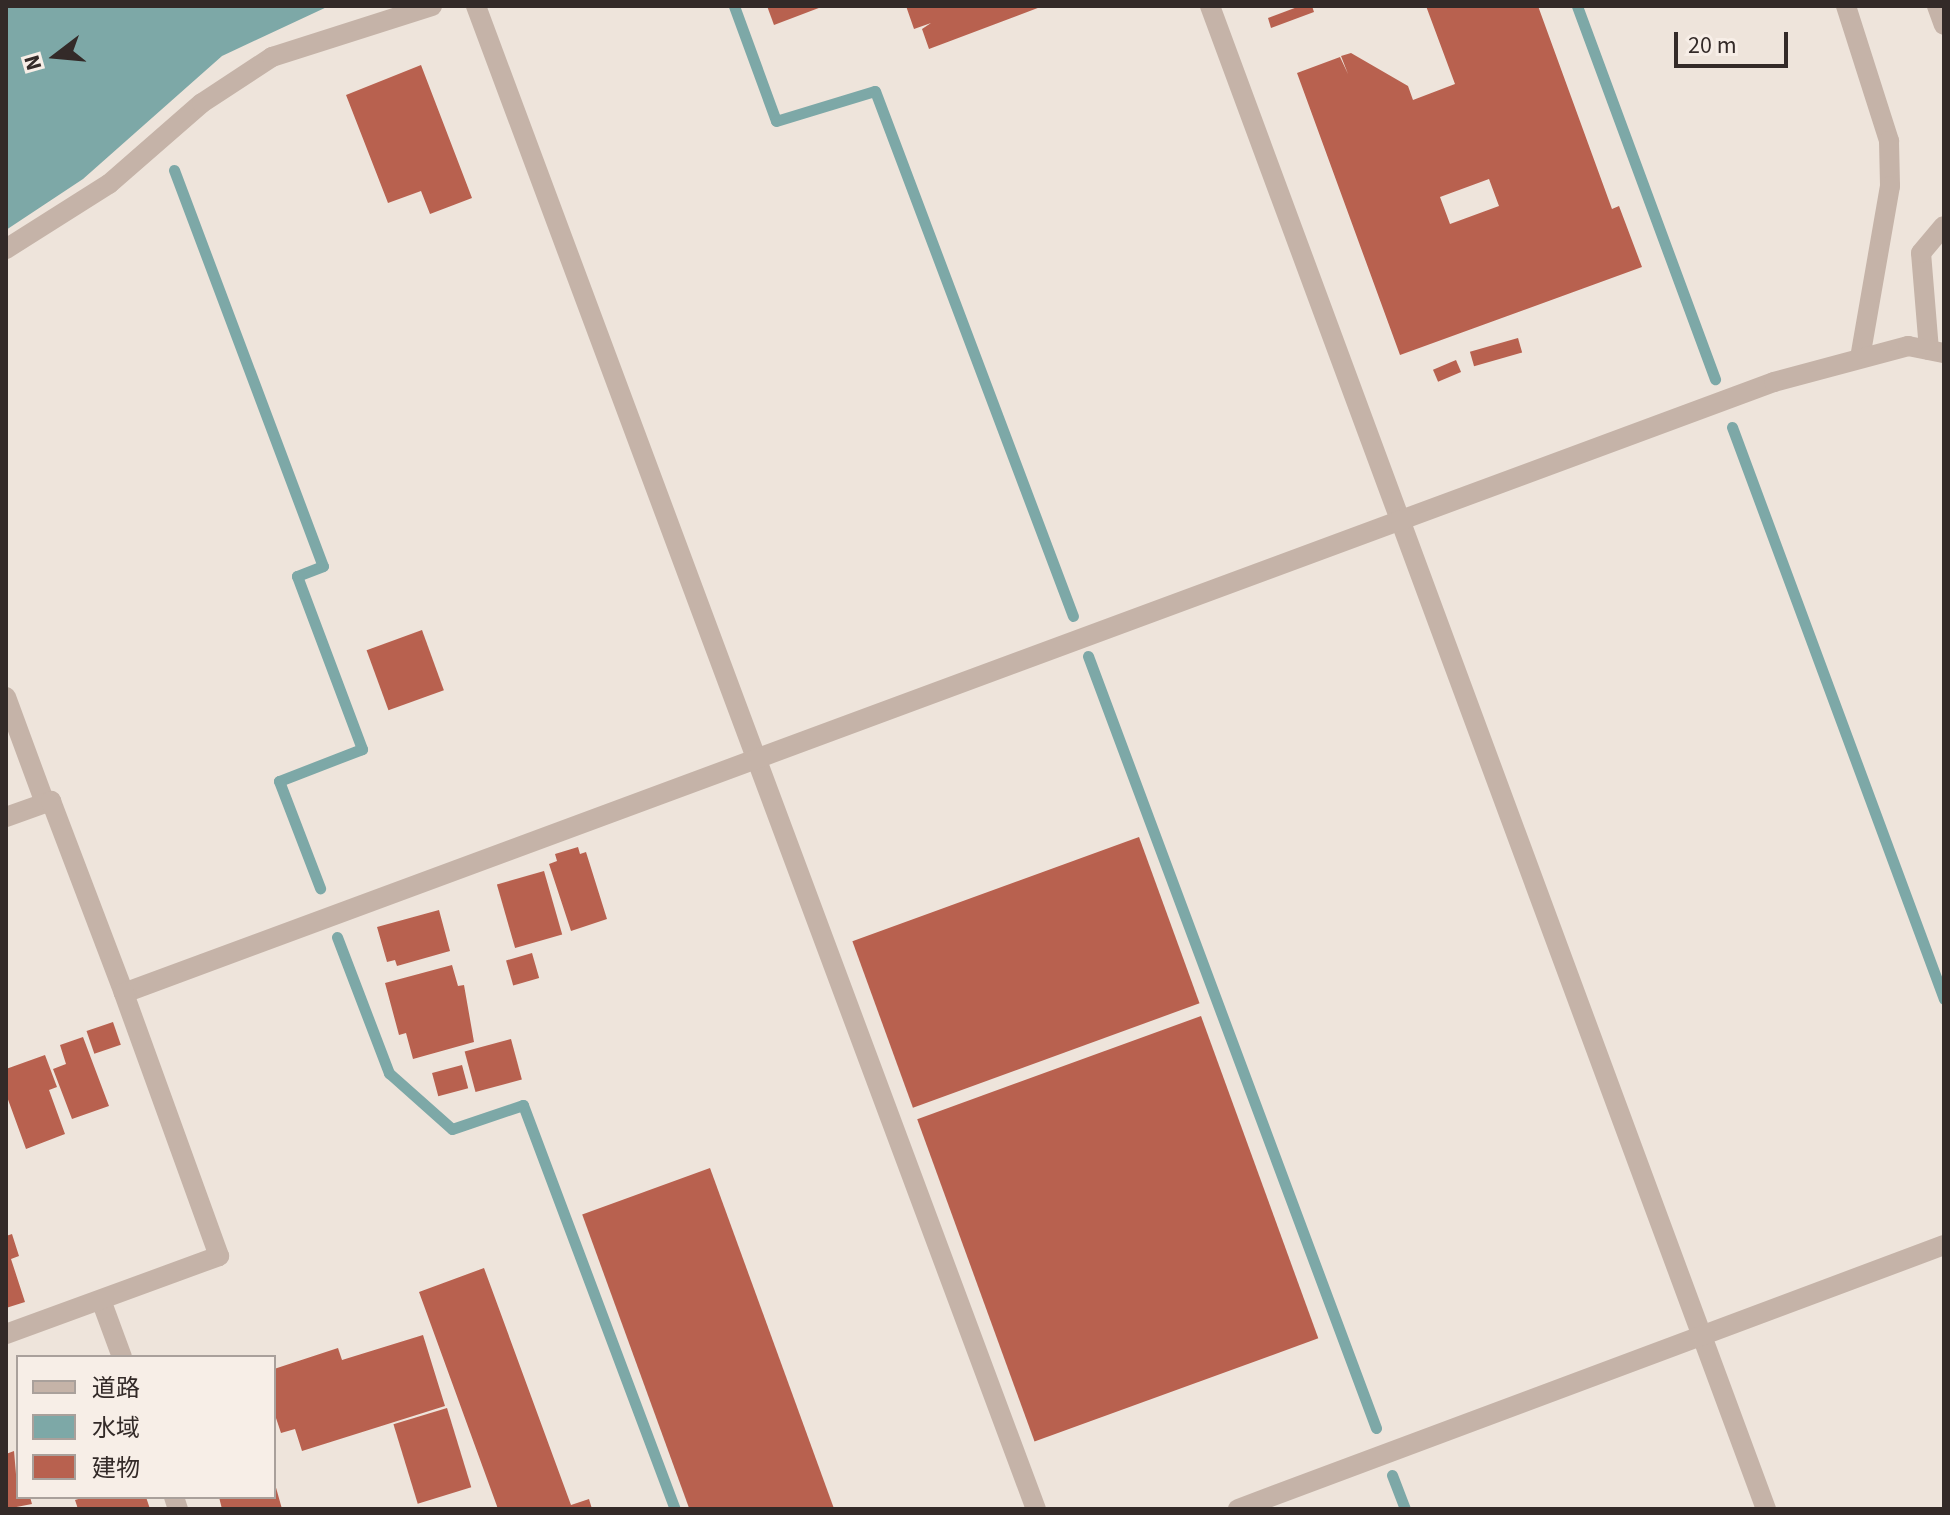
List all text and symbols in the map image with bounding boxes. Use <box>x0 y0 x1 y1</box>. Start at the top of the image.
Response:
north arrow <box>16 16 96 96</box>
scale bar <box>1678 16 1792 66</box>
text: 20 m <box>1688 28 1737 63</box>
text: N <box>16 51 50 74</box>
legend <box>16 1355 276 1499</box>
text: 道路 <box>92 1371 140 1406</box>
text: 水域 <box>92 1411 140 1446</box>
text: 建物 <box>92 1451 140 1486</box>

